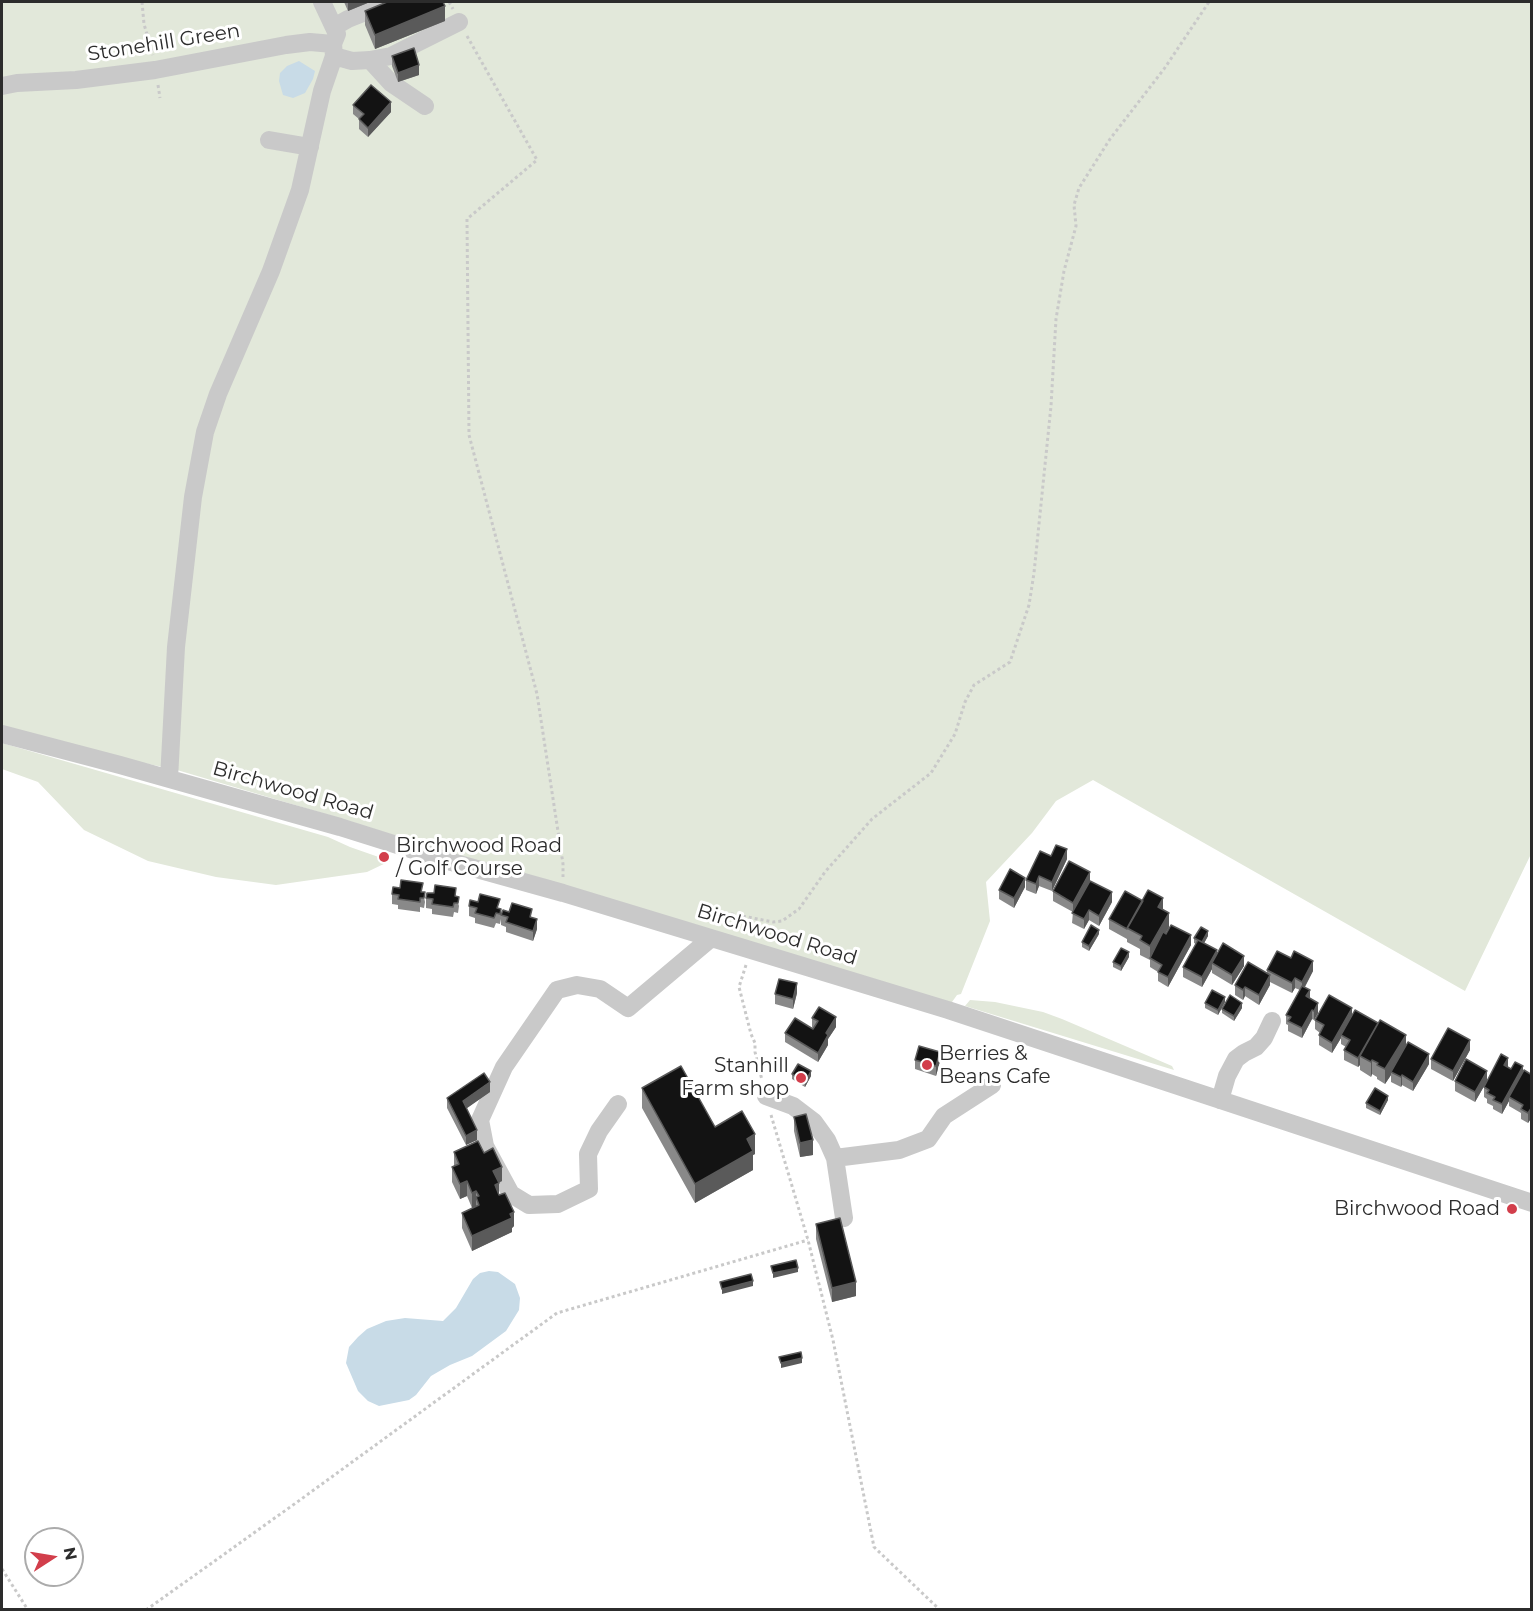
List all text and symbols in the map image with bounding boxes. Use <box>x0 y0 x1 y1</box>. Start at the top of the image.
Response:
street label: Stonehill Green <box>86 19 242 67</box>
street label: Birchwood Road <box>210 757 376 825</box>
place label: Birchwood Road / Golf Course <box>396 834 562 881</box>
marker: Birchwood Road / Golf Course <box>377 850 391 864</box>
street label: Birchwood Road <box>694 899 860 971</box>
place label: Berries & Beans Cafe <box>939 1042 1051 1089</box>
place label: Stanhill Farm shop <box>681 1054 789 1101</box>
marker: Berries & Beans Cafe <box>920 1058 934 1072</box>
marker: Stanhill Farm shop <box>794 1071 808 1085</box>
place label: Birchwood Road <box>1334 1197 1500 1221</box>
marker: Birchwood Road <box>1505 1202 1519 1216</box>
north arrow <box>24 1527 84 1587</box>
text: N <box>60 1545 81 1562</box>

